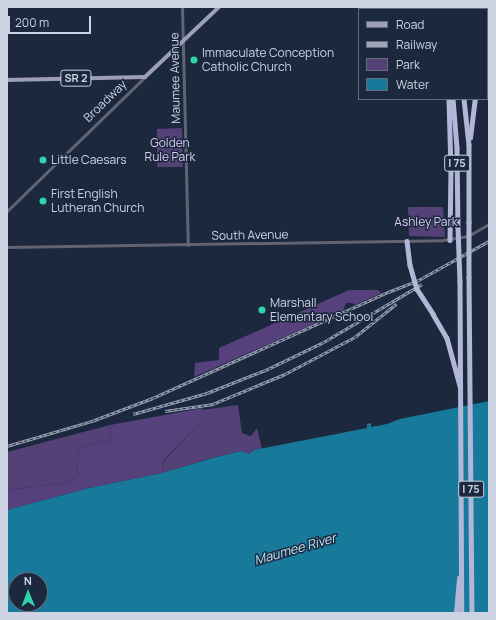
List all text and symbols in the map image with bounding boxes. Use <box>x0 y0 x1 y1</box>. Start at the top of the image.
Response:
scale bar <box>10 8 93 34</box>
legend <box>358 8 488 100</box>
text: 200 m <box>15 14 49 31</box>
text: Road <box>396 16 424 33</box>
street label: Maumee Avenue <box>167 32 183 124</box>
text: Railway <box>396 36 437 53</box>
place label: Immaculate Conception Catholic Church <box>202 46 334 74</box>
marker: Immaculate Conception Catholic Church <box>189 55 199 65</box>
text: Park <box>396 56 420 73</box>
road number: SR 2 <box>60 69 92 87</box>
text: Water <box>396 76 429 93</box>
street label: Broadway <box>81 77 129 125</box>
park label: Golden Rule Park <box>145 136 195 164</box>
place label: Little Caesars <box>51 153 127 167</box>
road number: I 75 <box>444 154 470 172</box>
marker: Little Caesars <box>38 155 48 165</box>
place label: First English Lutheran Church <box>51 187 144 215</box>
marker: First English Lutheran Church <box>38 196 48 206</box>
park label: Ashley Park <box>394 215 458 229</box>
street label: South Avenue <box>211 227 289 243</box>
place label: Marshall Elementary School <box>270 296 373 324</box>
marker: Marshall Elementary School <box>257 305 267 315</box>
road number: I 75 <box>458 480 484 498</box>
water label: Maumee River <box>252 530 338 568</box>
north arrow <box>8 572 48 612</box>
text: N <box>24 573 32 588</box>

